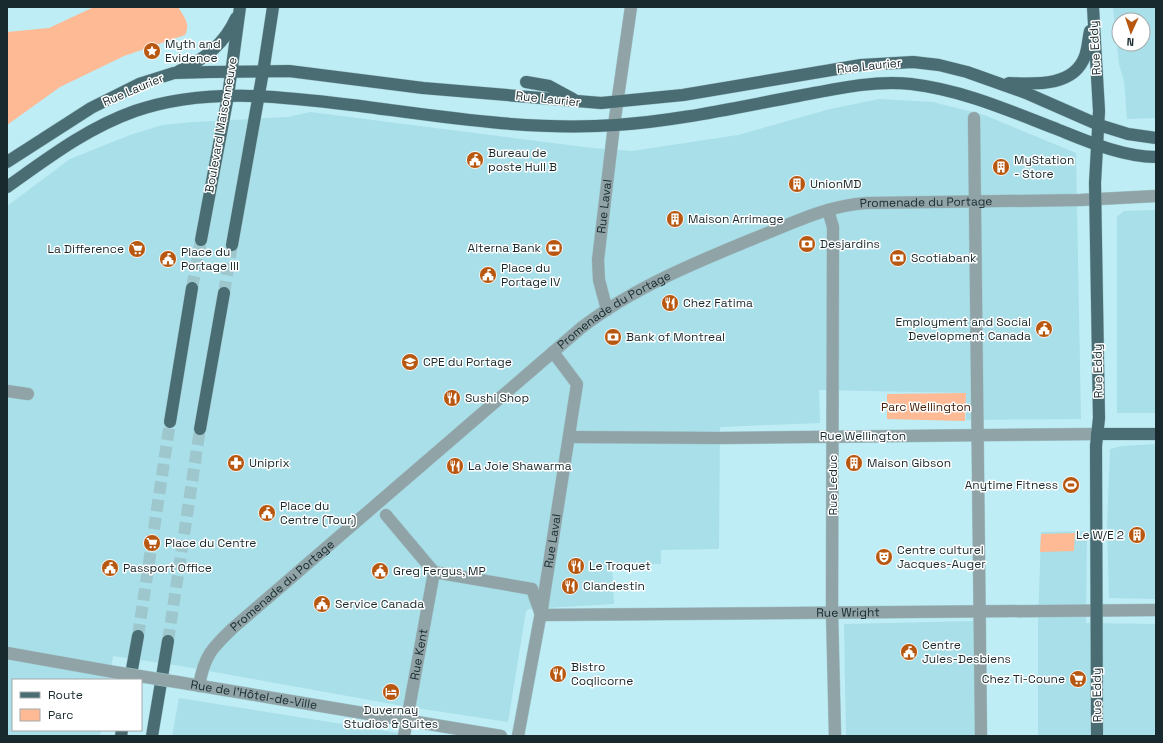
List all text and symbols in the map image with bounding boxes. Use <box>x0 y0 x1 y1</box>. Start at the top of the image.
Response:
north arrow <box>1111 12 1151 52</box>
street label: Rue Eddy <box>1086 20 1104 76</box>
text: N <box>1126 35 1135 49</box>
place label: Myth and Evidence <box>165 36 221 66</box>
place icon: Myth and Evidence <box>142 41 162 61</box>
street label: Rue Laurier <box>836 55 903 77</box>
street label: Boulevard Maisonneuve <box>201 56 241 194</box>
street label: Rue Laurier <box>100 70 166 110</box>
street label: Rue Laurier <box>515 88 582 110</box>
place label: Bureau de poste Hull B <box>488 145 557 175</box>
public building icon: Bureau de poste Hull B <box>465 150 485 170</box>
place label: MyStation - Store <box>1014 152 1074 182</box>
building icon: MyStation - Store <box>991 157 1011 177</box>
building icon: UnionMD <box>787 174 807 194</box>
place label: UnionMD <box>810 176 861 192</box>
street label: Rue Laval <box>593 178 615 234</box>
street label: Promenade du Portage <box>859 193 993 211</box>
building icon: Maison Arrimage <box>665 209 685 229</box>
place label: Maison Arrimage <box>688 211 784 227</box>
bank icon: Desjardins <box>797 234 817 254</box>
place label: Desjardins <box>820 236 880 252</box>
bank icon: Alterna Bank <box>544 238 564 258</box>
supermarket icon: La Difference <box>127 239 147 259</box>
place label: Alterna Bank <box>468 240 542 256</box>
place label: La Difference <box>48 241 124 257</box>
place label: Place du Portage III <box>181 244 239 274</box>
bank icon: Scotiabank <box>888 248 908 268</box>
public building icon: Place du Portage III <box>158 249 178 269</box>
place label: Scotiabank <box>911 250 977 266</box>
place label: Place du Portage IV <box>501 260 561 290</box>
public building icon: Place du Portage IV <box>478 265 498 285</box>
street label: Promenade du Portage <box>554 268 673 353</box>
restaurant icon: Chez Fatima <box>660 293 680 313</box>
place label: Chez Fatima <box>683 295 753 311</box>
place label: Employment and Social Development Canada <box>895 314 1031 344</box>
public building icon: Employment and Social Development Canada <box>1034 319 1054 339</box>
bank icon: Bank of Montreal <box>603 327 623 347</box>
place label: Bank of Montreal <box>626 329 725 345</box>
street label: Rue Eddy <box>1090 344 1106 398</box>
school or university icon: CPE du Portage <box>400 352 420 372</box>
place label: CPE du Portage <box>423 354 512 370</box>
restaurant icon: Sushi Shop <box>442 388 462 408</box>
place label: Sushi Shop <box>465 390 530 406</box>
park label: Parc Wellington <box>881 399 971 415</box>
street label: Rue Wellington <box>820 428 906 444</box>
pharmacy icon: Uniprix <box>226 453 246 473</box>
building icon: Maison Gibson <box>844 453 864 473</box>
place label: Uniprix <box>249 455 290 471</box>
street label: Rue Leduc <box>825 455 841 515</box>
place label: Maison Gibson <box>867 455 951 471</box>
restaurant icon: La Joie Shawarma <box>445 456 465 476</box>
place label: La Joie Shawarma <box>468 458 572 474</box>
sports icon: Anytime Fitness <box>1061 475 1081 495</box>
place label: Anytime Fitness <box>965 477 1058 493</box>
place label: Place du Centre (Tour) <box>280 498 356 528</box>
public building icon: Place du Centre (Tour) <box>257 503 277 523</box>
street label: Rue Laval <box>540 513 565 569</box>
building icon: Le W/E 2 <box>1127 525 1147 545</box>
place label: Le W/E 2 <box>1076 527 1124 543</box>
supermarket icon: Place du Centre <box>142 533 162 553</box>
place label: Place du Centre <box>165 535 256 551</box>
street label: Promenade du Portage <box>227 536 338 635</box>
place label: Centre culturel Jacques-Auger <box>897 542 986 572</box>
theatre icon: Centre culturel Jacques-Auger <box>874 547 894 567</box>
restaurant icon: Le Troquet <box>566 556 586 576</box>
public building icon: Passport Office <box>100 558 120 578</box>
place label: Le Troquet <box>589 558 651 574</box>
place label: Passport Office <box>123 560 212 576</box>
public building icon: Greg Fergus, MP <box>370 561 390 581</box>
place label: Greg Fergus, MP <box>393 563 486 579</box>
restaurant icon: Clandestin <box>560 576 580 596</box>
place label: Clandestin <box>583 578 645 594</box>
public building icon: Service Canada <box>312 594 332 614</box>
place label: Service Canada <box>335 596 424 612</box>
street label: Rue Wright <box>816 604 880 621</box>
street label: Rue Kent <box>406 627 431 681</box>
place label: Centre Jules-Desbiens <box>922 637 1011 667</box>
public building icon: Centre Jules-Desbiens <box>899 642 919 662</box>
place label: Bistro Coqlicorne <box>571 659 633 689</box>
restaurant icon: Bistro Coqlicorne <box>548 664 568 684</box>
street label: Rue Eddy <box>1089 668 1105 722</box>
supermarket icon: Chez Ti-Coune <box>1068 669 1088 689</box>
place label: Chez Ti-Coune <box>982 671 1065 687</box>
street label: Rue de l'Hôtel-de-Ville <box>189 676 318 713</box>
legend <box>12 679 142 731</box>
hotel icon: Duvernay Studios & Suites <box>381 682 401 702</box>
text: Route <box>48 687 83 703</box>
place label: Duvernay Studios & Suites <box>344 702 438 732</box>
text: Parc <box>48 707 73 723</box>

